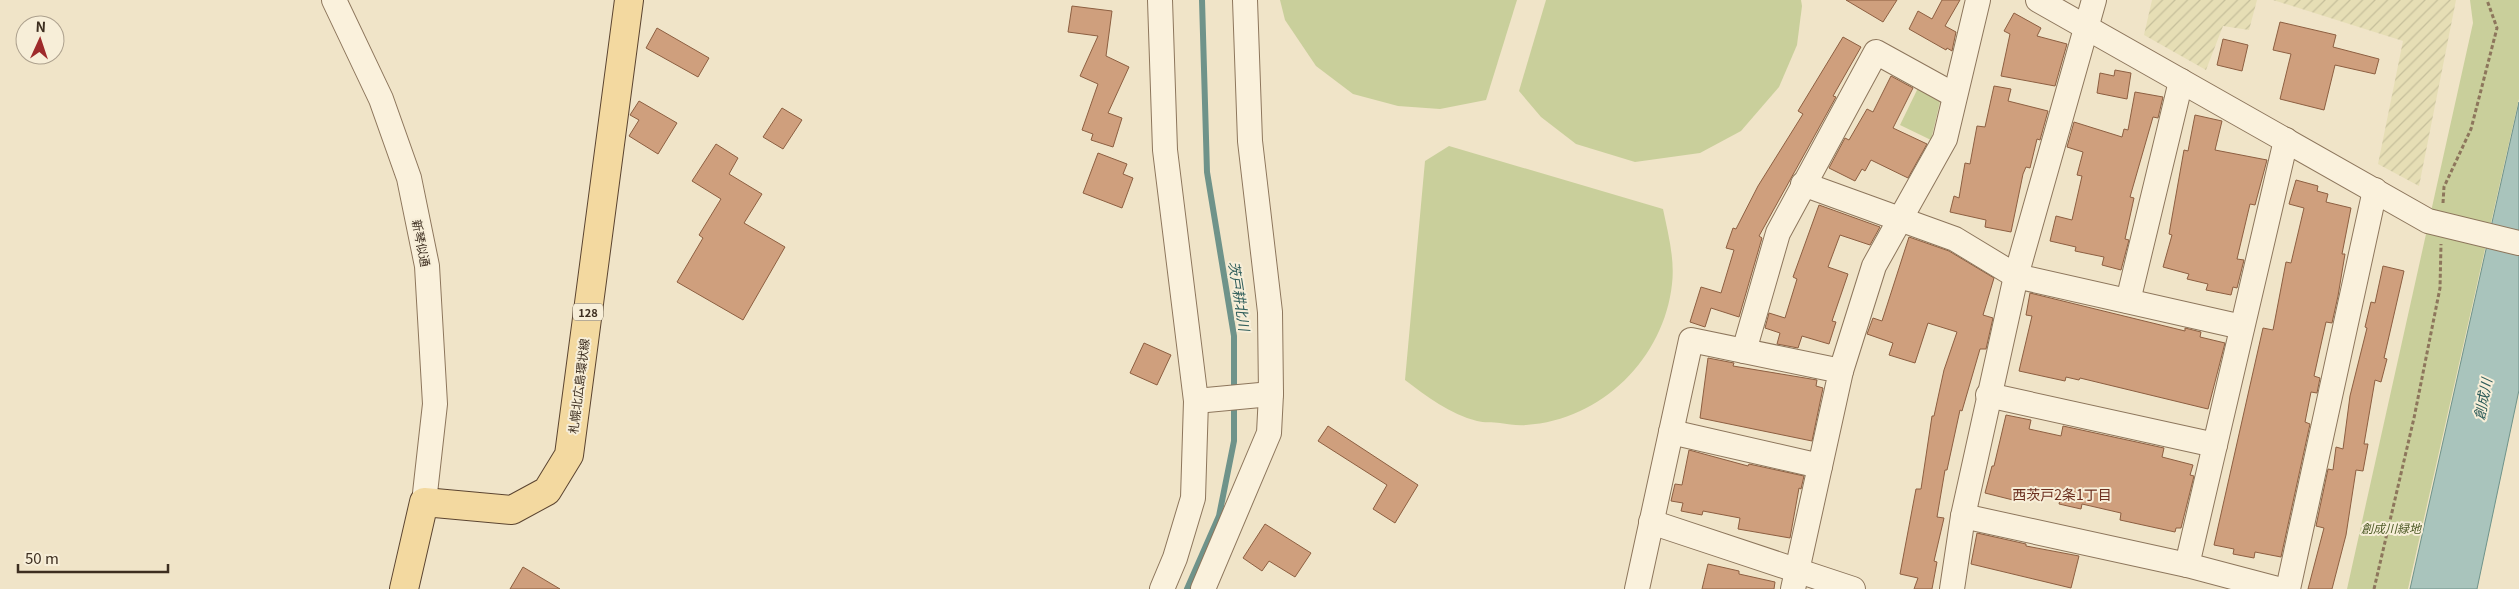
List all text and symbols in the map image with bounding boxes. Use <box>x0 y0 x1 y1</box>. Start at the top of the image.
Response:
north arrow <box>15 15 65 65</box>
text: N <box>35 16 46 36</box>
street label: 新琴似通 <box>409 218 435 268</box>
water label: 茨戸耕北川 <box>1225 260 1256 334</box>
road number: 128 <box>573 304 603 320</box>
street label: 札幌北広島環状線 <box>564 337 592 435</box>
water label: 創成川 <box>2468 375 2496 422</box>
district label: 西茨戸2条1丁目 <box>2012 484 2112 504</box>
park label: 創成川緑地 <box>2361 519 2423 536</box>
scale bar <box>18 542 168 574</box>
text: 50 m <box>25 547 59 568</box>

